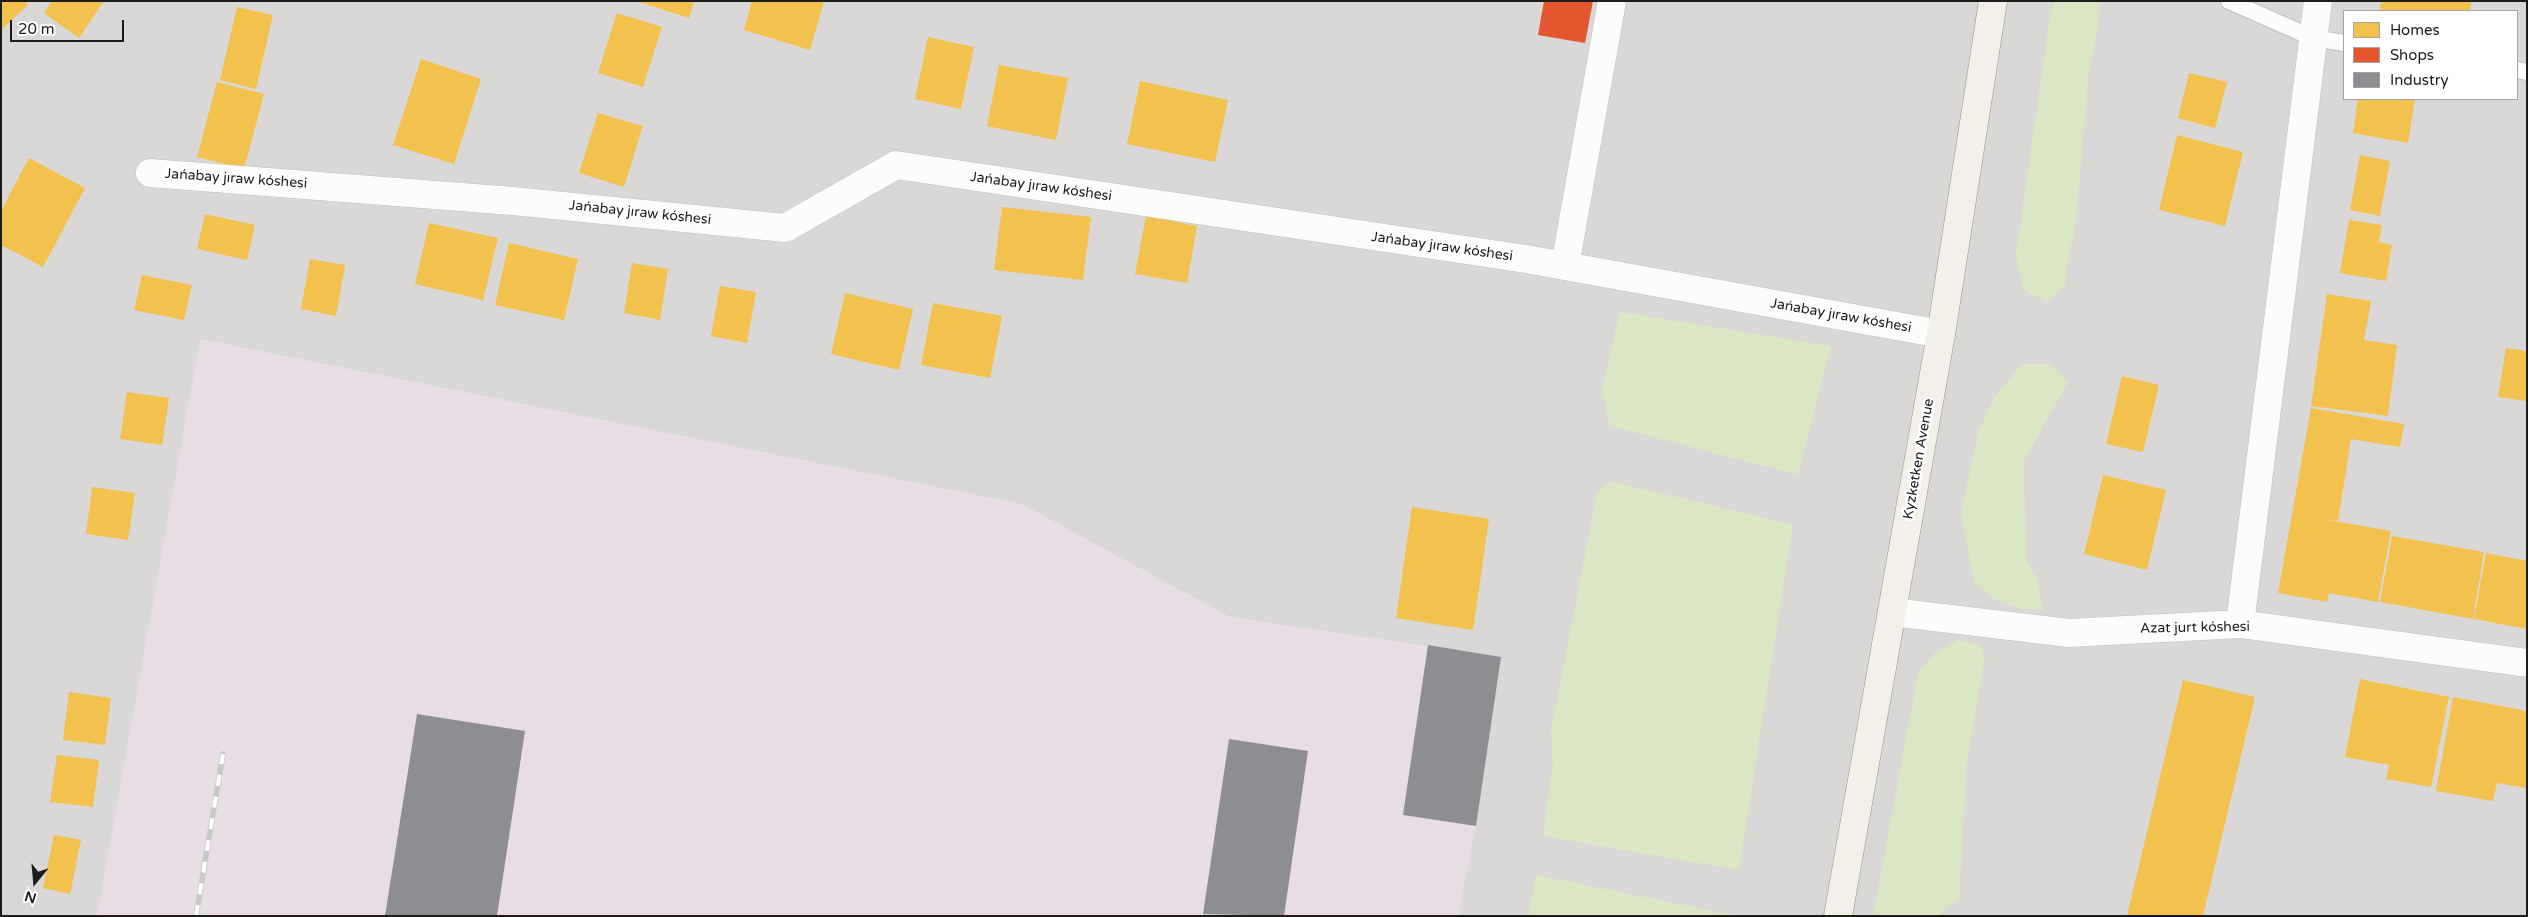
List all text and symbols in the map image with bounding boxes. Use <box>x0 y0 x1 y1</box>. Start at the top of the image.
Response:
scale bar <box>12 10 126 42</box>
legend <box>2343 10 2518 100</box>
text: 20 m <box>18 20 55 38</box>
text: Homes <box>2390 21 2440 39</box>
text: Shops <box>2390 46 2434 64</box>
text: Industry <box>2390 71 2449 89</box>
street label: Jańabay jıraw kóshesi <box>164 166 308 192</box>
street label: Jańabay jıraw kóshesi <box>969 169 1113 205</box>
street label: Jańabay jıraw kóshesi <box>568 197 712 229</box>
street label: Jańabay jıraw kóshesi <box>1370 229 1514 265</box>
street label: Jańabay jıraw kóshesi <box>1769 295 1913 337</box>
street label: Kyzketken Avenue <box>1900 397 1938 521</box>
street label: Azat jurt kóshesi <box>2140 619 2250 637</box>
north arrow <box>10 857 60 907</box>
text: N <box>23 887 38 907</box>

